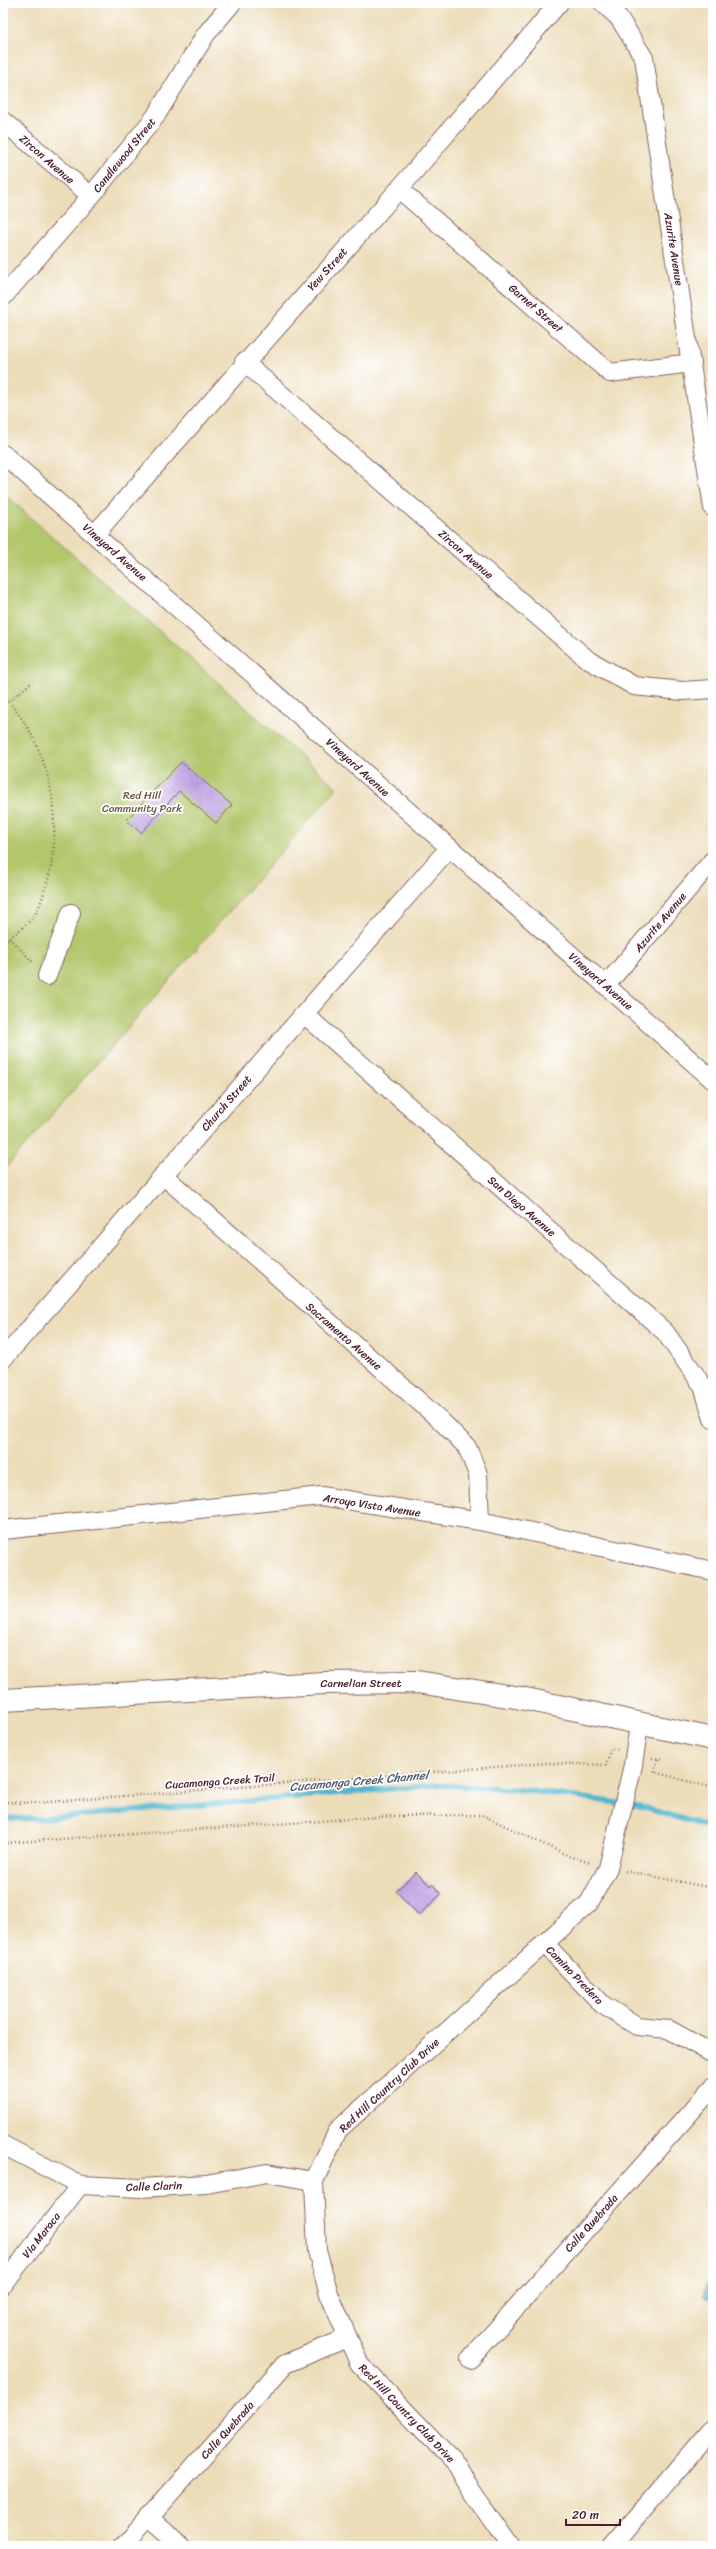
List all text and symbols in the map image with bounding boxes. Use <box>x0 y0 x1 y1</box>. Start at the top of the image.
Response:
street label: Candlewood Street <box>88 114 161 197</box>
street label: Zircon Avenue <box>15 130 79 189</box>
street label: Azurite Avenue <box>658 210 689 288</box>
street label: Yew Street <box>303 243 352 295</box>
street label: Garnet Street <box>504 279 568 338</box>
street label: Vineyard Avenue <box>78 519 152 586</box>
street label: Zircon Avenue <box>434 525 498 584</box>
street label: Vineyard Avenue <box>321 733 395 802</box>
park label: Red Hill Community Park <box>102 786 182 818</box>
street label: Azurite Avenue <box>629 887 692 957</box>
street label: Vineyard Avenue <box>564 948 638 1015</box>
street label: Church Street <box>196 1071 256 1136</box>
street label: San Diego Avenue <box>483 1171 560 1242</box>
street label: Sacramento Avenue <box>301 1298 387 1375</box>
street label: Arroyo Vista Avenue <box>321 1488 422 1523</box>
street label: Carnelian Street <box>321 1674 402 1693</box>
water label: Cucamonga Creek Channel <box>289 1764 432 1798</box>
street label: Cucamonga Creek Trail <box>165 1768 276 1795</box>
street label: Camino Predera <box>541 1941 608 2010</box>
street label: Red Hill Country Club Drive <box>335 2033 445 2137</box>
street label: Calle Clarin <box>126 2176 182 2197</box>
street label: Calle Quebrada <box>560 2189 623 2257</box>
street label: Via Maraca <box>17 2208 66 2262</box>
street label: Red Hill Country Club Drive <box>354 2359 460 2468</box>
street label: Calle Quebrada <box>196 2396 259 2464</box>
scale bar <box>566 2501 620 2527</box>
text: 20 m <box>572 2504 599 2526</box>

